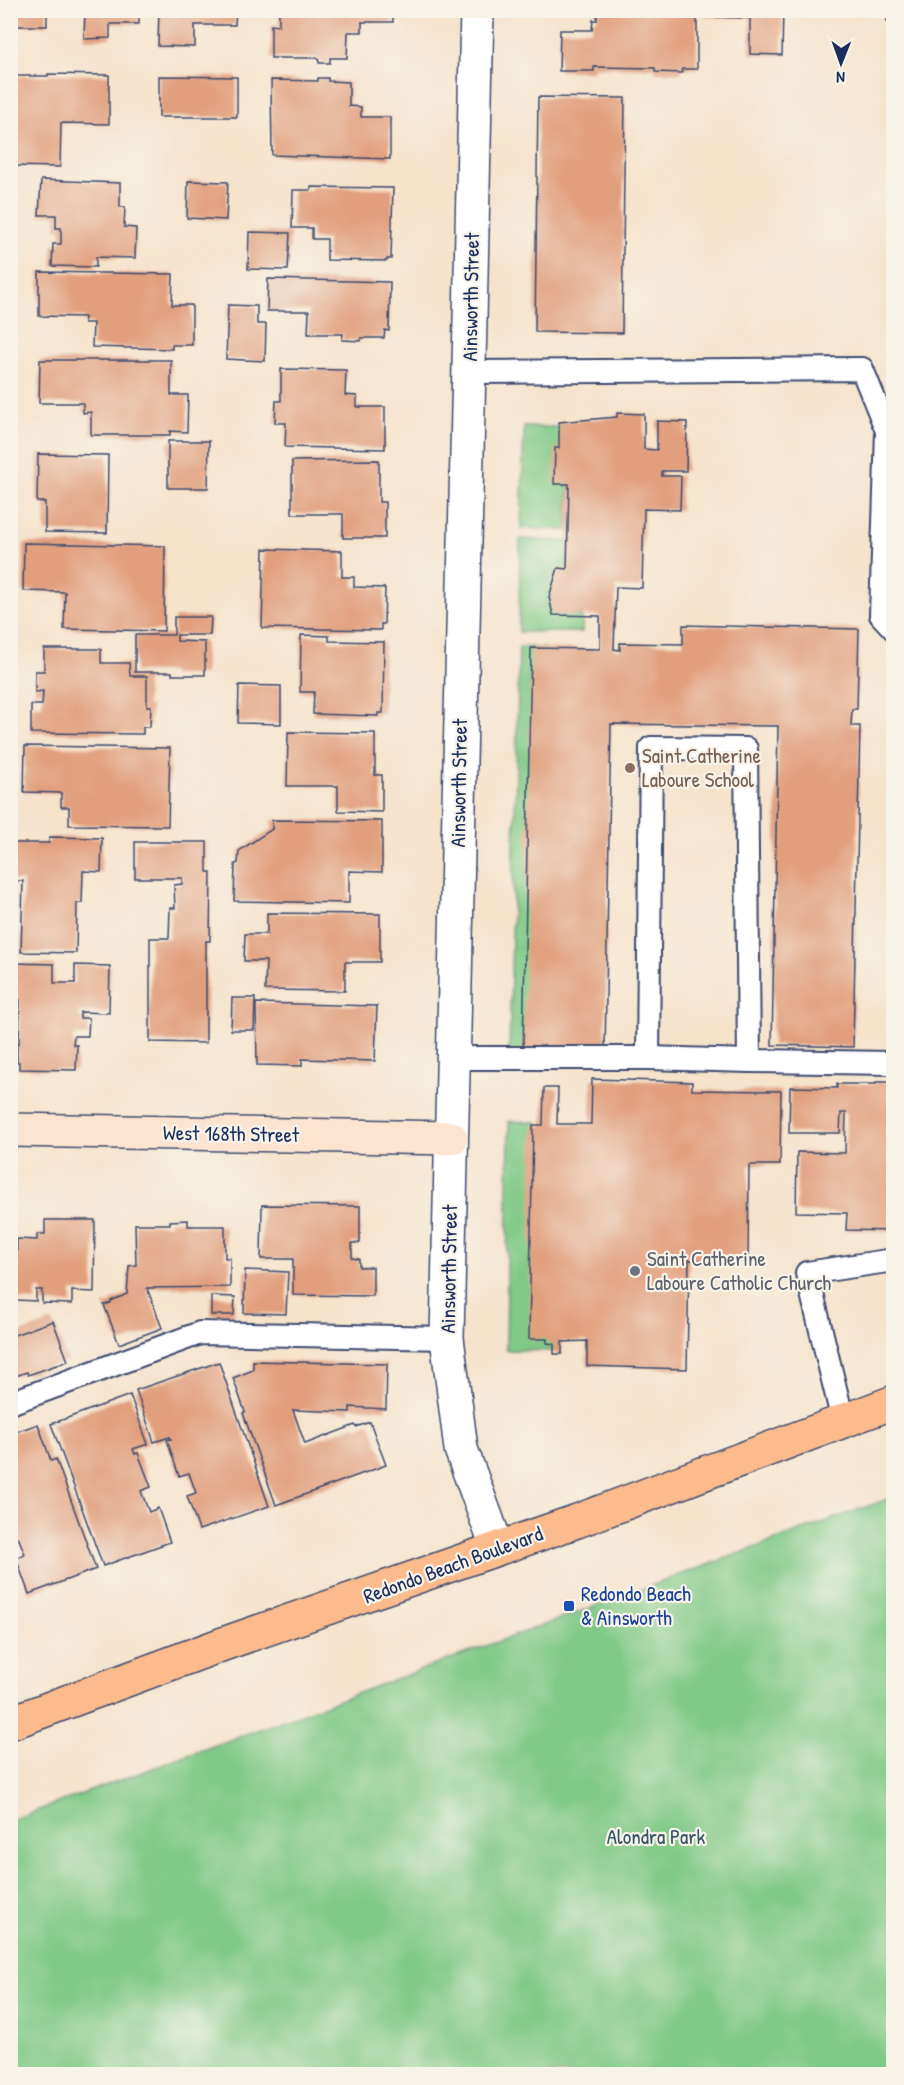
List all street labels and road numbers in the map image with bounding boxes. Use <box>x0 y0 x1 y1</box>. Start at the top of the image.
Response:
street label: Ainsworth Street <box>455 232 486 362</box>
street label: Ainsworth Street <box>443 718 474 848</box>
street label: West 168th Street <box>163 1118 300 1149</box>
street label: Ainsworth Street <box>433 1204 464 1334</box>
street label: Redondo Beach Boulevard <box>359 1519 547 1610</box>

